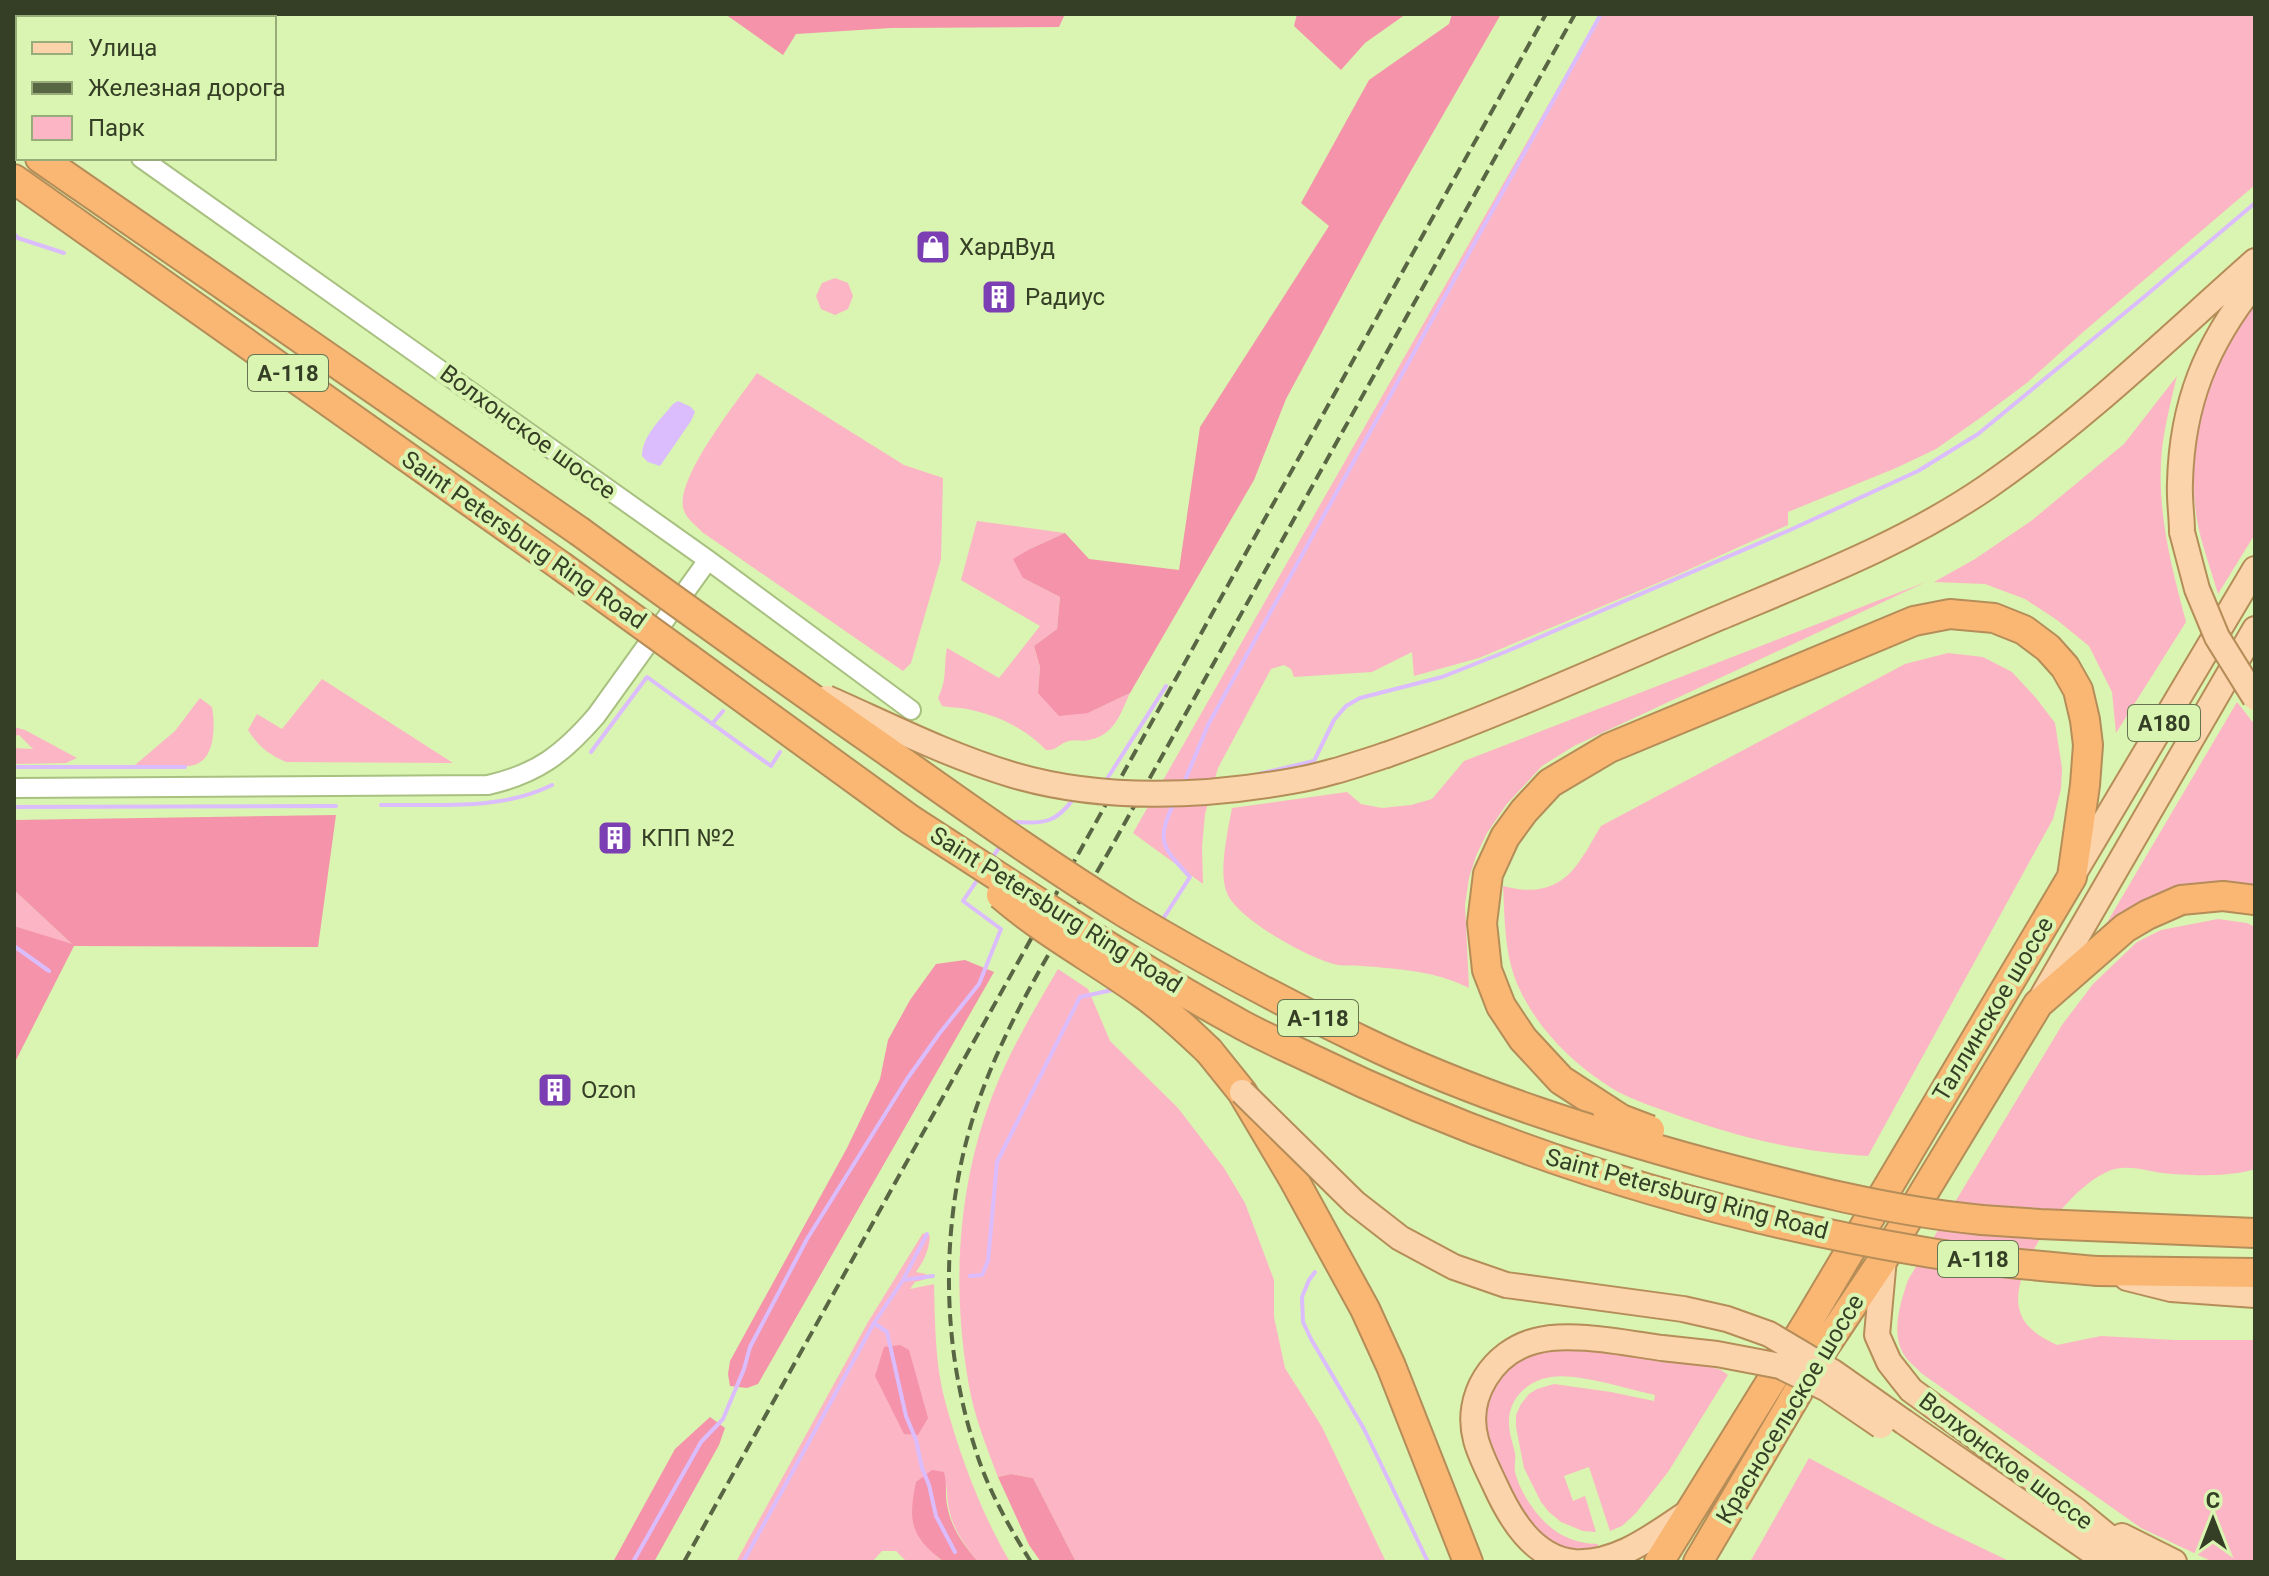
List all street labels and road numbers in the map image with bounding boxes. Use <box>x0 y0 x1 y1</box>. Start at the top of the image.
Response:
road number: А-118 <box>248 355 328 391</box>
street label: Волхонское шоссе <box>435 359 621 505</box>
street label: Saint Petersburg Ring Road <box>397 445 651 635</box>
road number: A180 <box>2128 705 2200 741</box>
street label: Saint Petersburg Ring Road <box>925 821 1187 999</box>
street label: Таллинское шоссе <box>1927 912 2059 1106</box>
road number: А-118 <box>1278 1000 1358 1036</box>
street label: Saint Petersburg Ring Road <box>1543 1143 1831 1245</box>
road number: А-118 <box>1938 1241 2018 1277</box>
street label: Красносельское шоссе <box>1710 1289 1870 1529</box>
street label: Волхонское шоссе <box>1914 1387 2098 1535</box>

